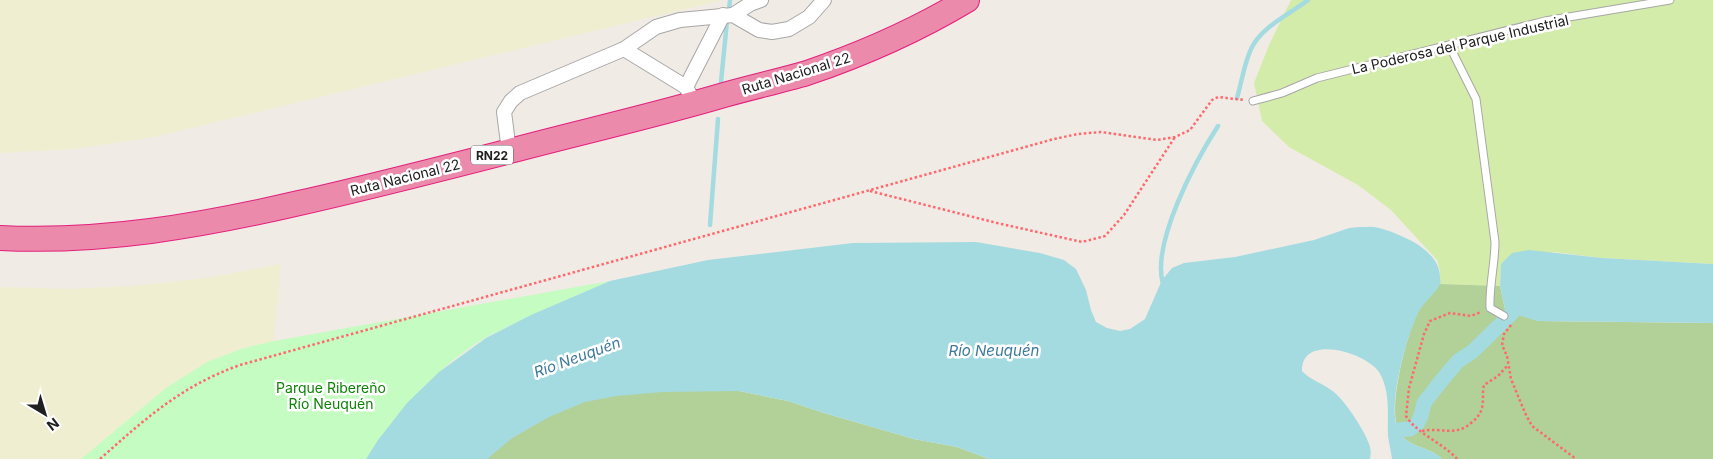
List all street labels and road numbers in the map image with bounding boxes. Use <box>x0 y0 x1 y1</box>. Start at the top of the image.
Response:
street label: La Poderosa del Parque Industrial <box>1350 11 1570 77</box>
street label: Ruta Nacional 22 <box>740 48 852 98</box>
road number: RN22 <box>471 146 513 164</box>
street label: Ruta Nacional 22 <box>348 155 462 199</box>

